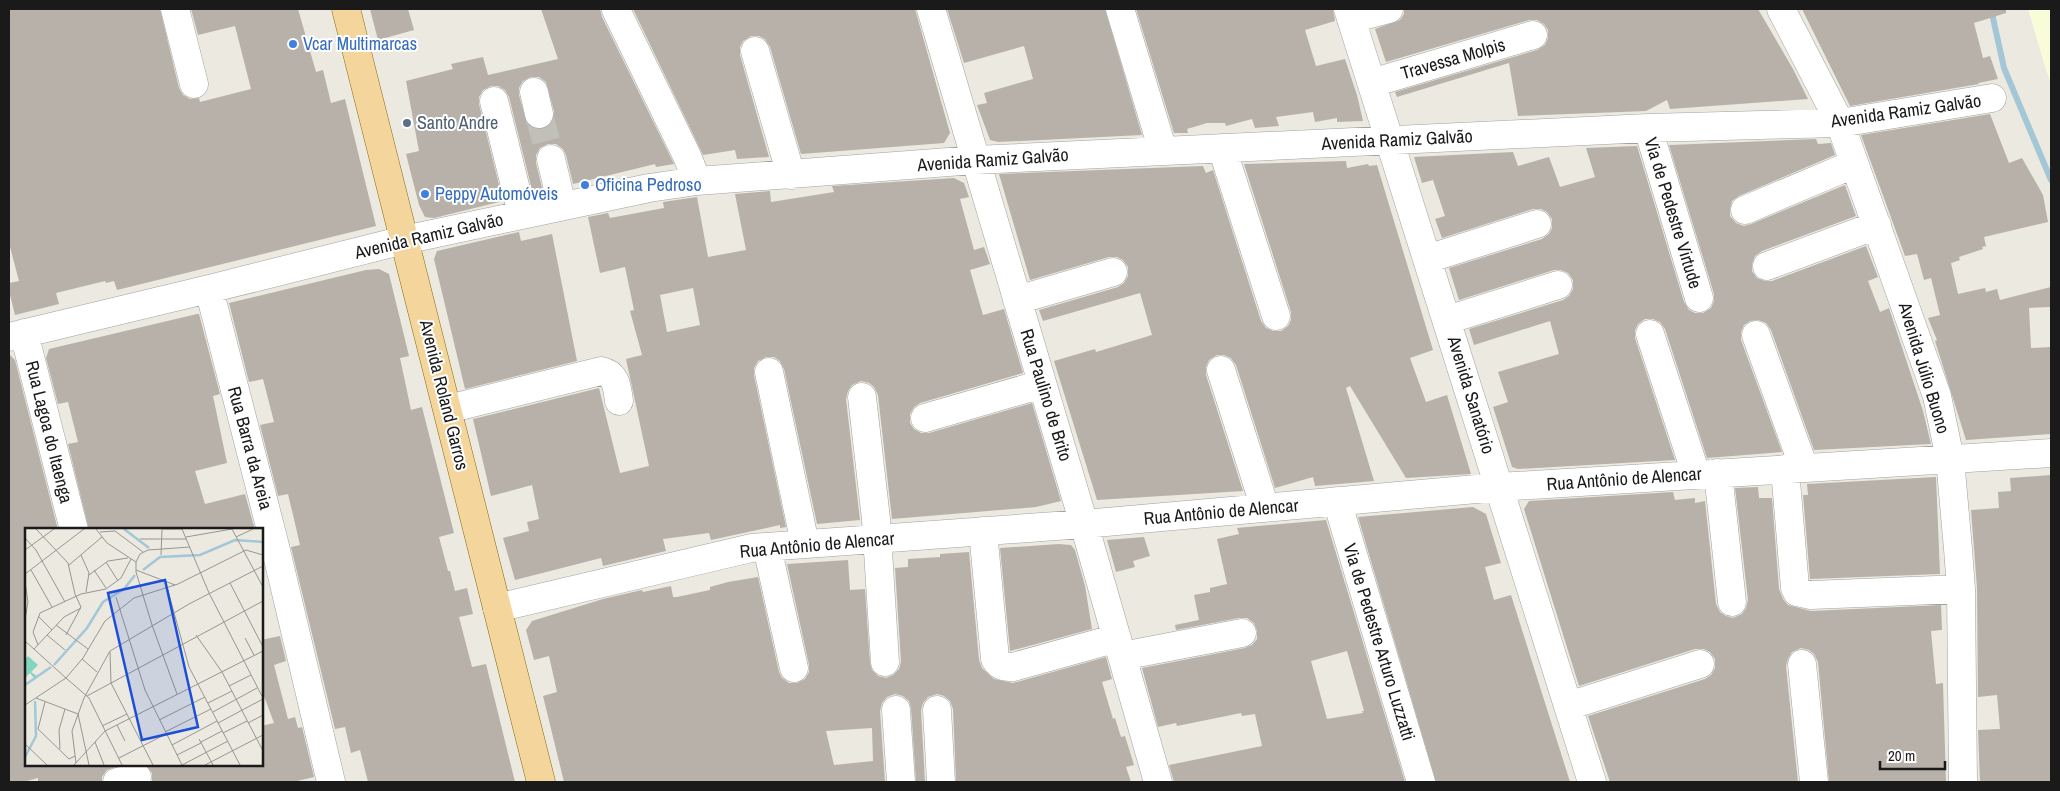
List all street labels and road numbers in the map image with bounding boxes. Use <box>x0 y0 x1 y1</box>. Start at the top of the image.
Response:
street label: Travessa Molpis <box>1398 32 1508 85</box>
street label: Avenida Ramiz Galvão <box>1828 88 1983 134</box>
street label: Avenida Ramiz Galvão <box>1320 123 1473 156</box>
street label: Via de Pedestre Virtude <box>1639 134 1708 292</box>
street label: Avenida Ramiz Galvão <box>916 142 1069 177</box>
street label: Avenida Ramiz Galvão <box>351 206 506 265</box>
street label: Avenida Júlio Buono <box>1892 298 1956 437</box>
street label: Avenida Roland Garros <box>413 316 475 473</box>
street label: Rua Paulino de Brito <box>1014 326 1078 464</box>
street label: Avenida Sanatório <box>1441 332 1501 457</box>
street label: Rua Lagoa do Itaenga <box>20 358 79 506</box>
street label: Rua Barra da Areia <box>222 384 279 512</box>
street label: Rua Antônio de Alencar <box>1546 461 1702 496</box>
street label: Rua Antônio de Alencar <box>1143 492 1299 531</box>
street label: Rua Antônio de Alencar <box>739 525 895 564</box>
street label: Via de Pedestre Arturo Luzzatti <box>1338 540 1421 743</box>

